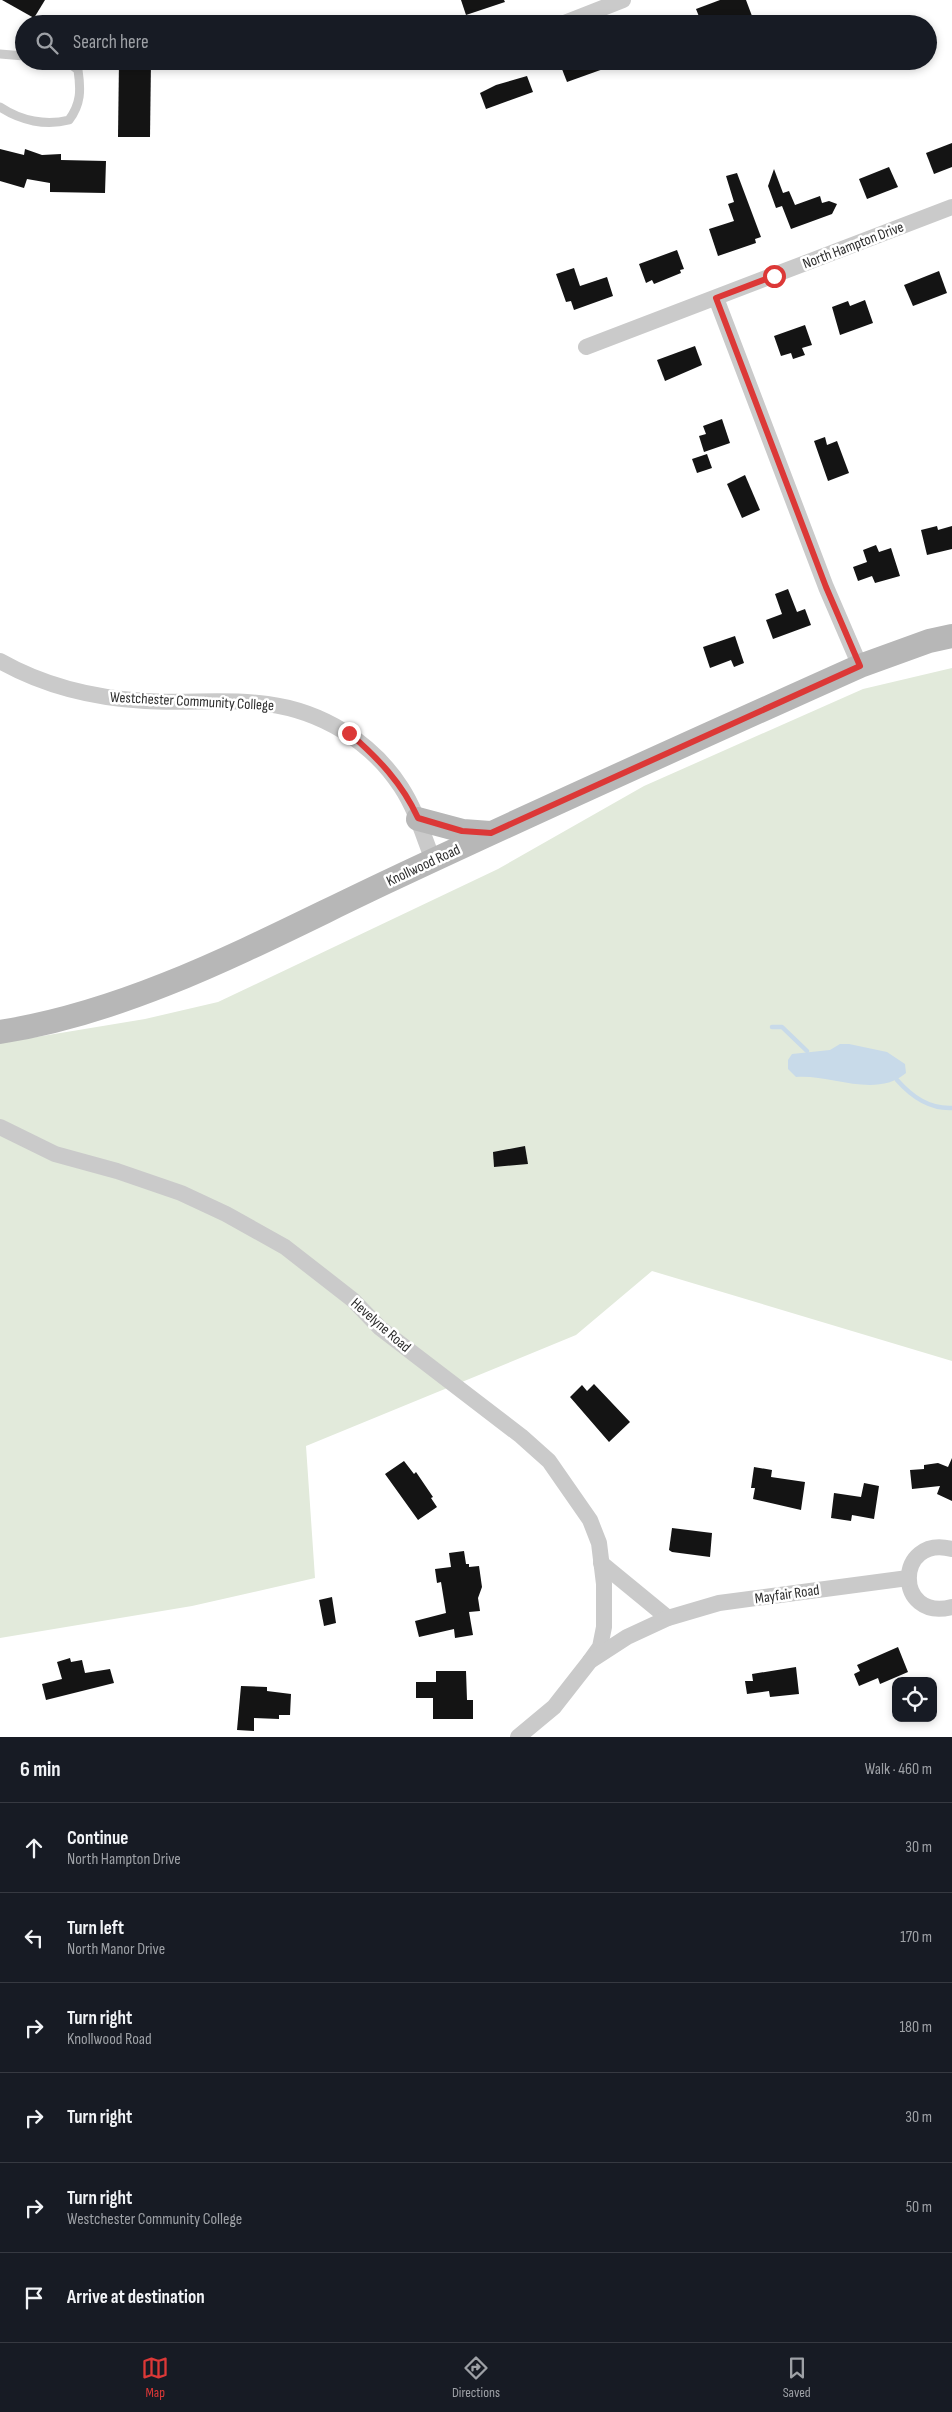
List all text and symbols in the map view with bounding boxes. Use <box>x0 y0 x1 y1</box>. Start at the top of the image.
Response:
search box <box>15 15 937 70</box>
icon: search <box>33 29 61 57</box>
text: Search here <box>73 31 149 54</box>
street label: North Hampton Drive <box>800 217 906 273</box>
route start <box>763 265 786 288</box>
street label: Westchester Community College <box>109 688 274 715</box>
route end <box>338 722 361 745</box>
street label: Knollwood Road <box>383 840 463 891</box>
street label: Hevelyne Road <box>347 1294 415 1357</box>
street label: Mayfair Road <box>754 1581 821 1608</box>
map controls <box>892 1677 937 1722</box>
button: locate <box>892 1677 937 1722</box>
text: 6 min <box>20 1757 61 1782</box>
text: Walk · 460 m <box>865 1760 932 1779</box>
text: Continue <box>67 1827 128 1850</box>
icon: ahead <box>20 1834 48 1862</box>
text: 30 m <box>905 1838 932 1857</box>
text: North Hampton Drive <box>67 1850 181 1869</box>
text: Turn left <box>67 1917 124 1940</box>
icon: left <box>20 1924 48 1952</box>
text: 170 m <box>900 1928 932 1947</box>
text: North Manor Drive <box>67 1940 165 1959</box>
text: Turn right <box>67 2007 132 2030</box>
icon: right <box>20 2014 48 2042</box>
text: 180 m <box>899 2018 932 2037</box>
text: Knollwood Road <box>67 2030 152 2049</box>
icon: right <box>20 2104 48 2132</box>
text: Turn right <box>67 2106 132 2129</box>
text: 30 m <box>905 2108 932 2127</box>
text: Turn right <box>67 2187 132 2210</box>
icon: right <box>20 2194 48 2222</box>
text: 50 m <box>906 2198 932 2217</box>
text: Westchester Community College <box>67 2210 242 2229</box>
icon: arrive <box>20 2284 48 2312</box>
text: Arrive at destination <box>67 2286 205 2309</box>
tab: Map <box>141 2354 169 2401</box>
tab: Directions <box>452 2354 500 2401</box>
tab: Saved <box>783 2354 811 2401</box>

